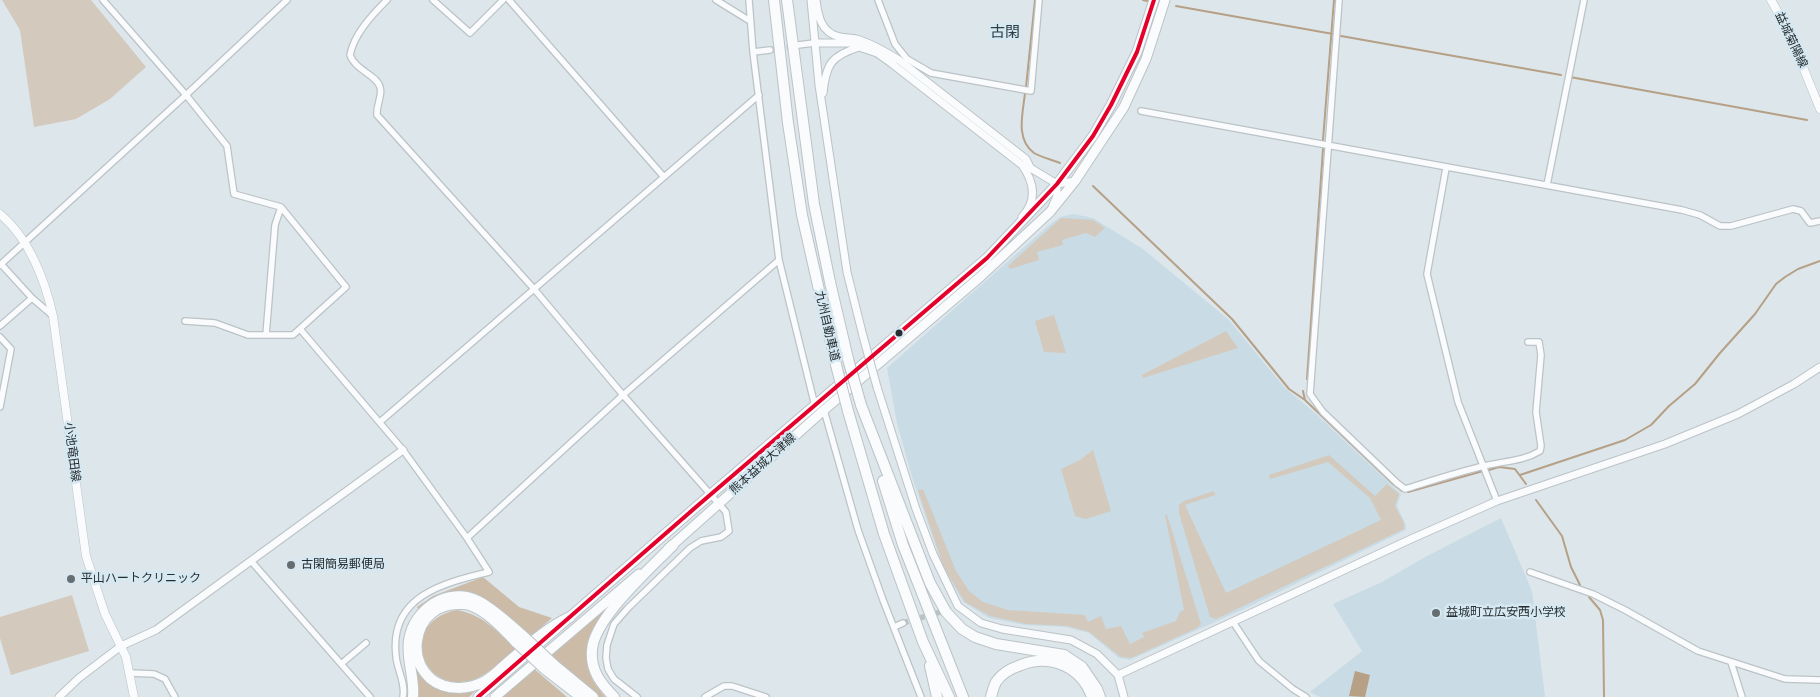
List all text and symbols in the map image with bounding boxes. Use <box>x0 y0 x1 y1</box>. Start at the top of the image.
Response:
street label: 益城菊陽線 <box>1772 10 1810 70</box>
district label: 古閑 <box>990 24 1020 42</box>
street label: 九州自動車道 <box>812 289 842 363</box>
unlabelled marker <box>894 328 904 338</box>
street label: 小池竜田線 <box>61 421 83 483</box>
street label: 熊本益城大津線 <box>727 431 799 497</box>
place label: 古閑簡易郵便局 <box>301 558 385 572</box>
marker: 古閑簡易郵便局 <box>285 559 297 571</box>
place label: 平山ハートクリニック <box>81 572 201 586</box>
marker: 平山ハートクリニック <box>65 573 77 585</box>
place label: 益城町立広安西小学校 <box>1446 606 1566 620</box>
marker: 益城町立広安西小学校 <box>1430 607 1442 619</box>

